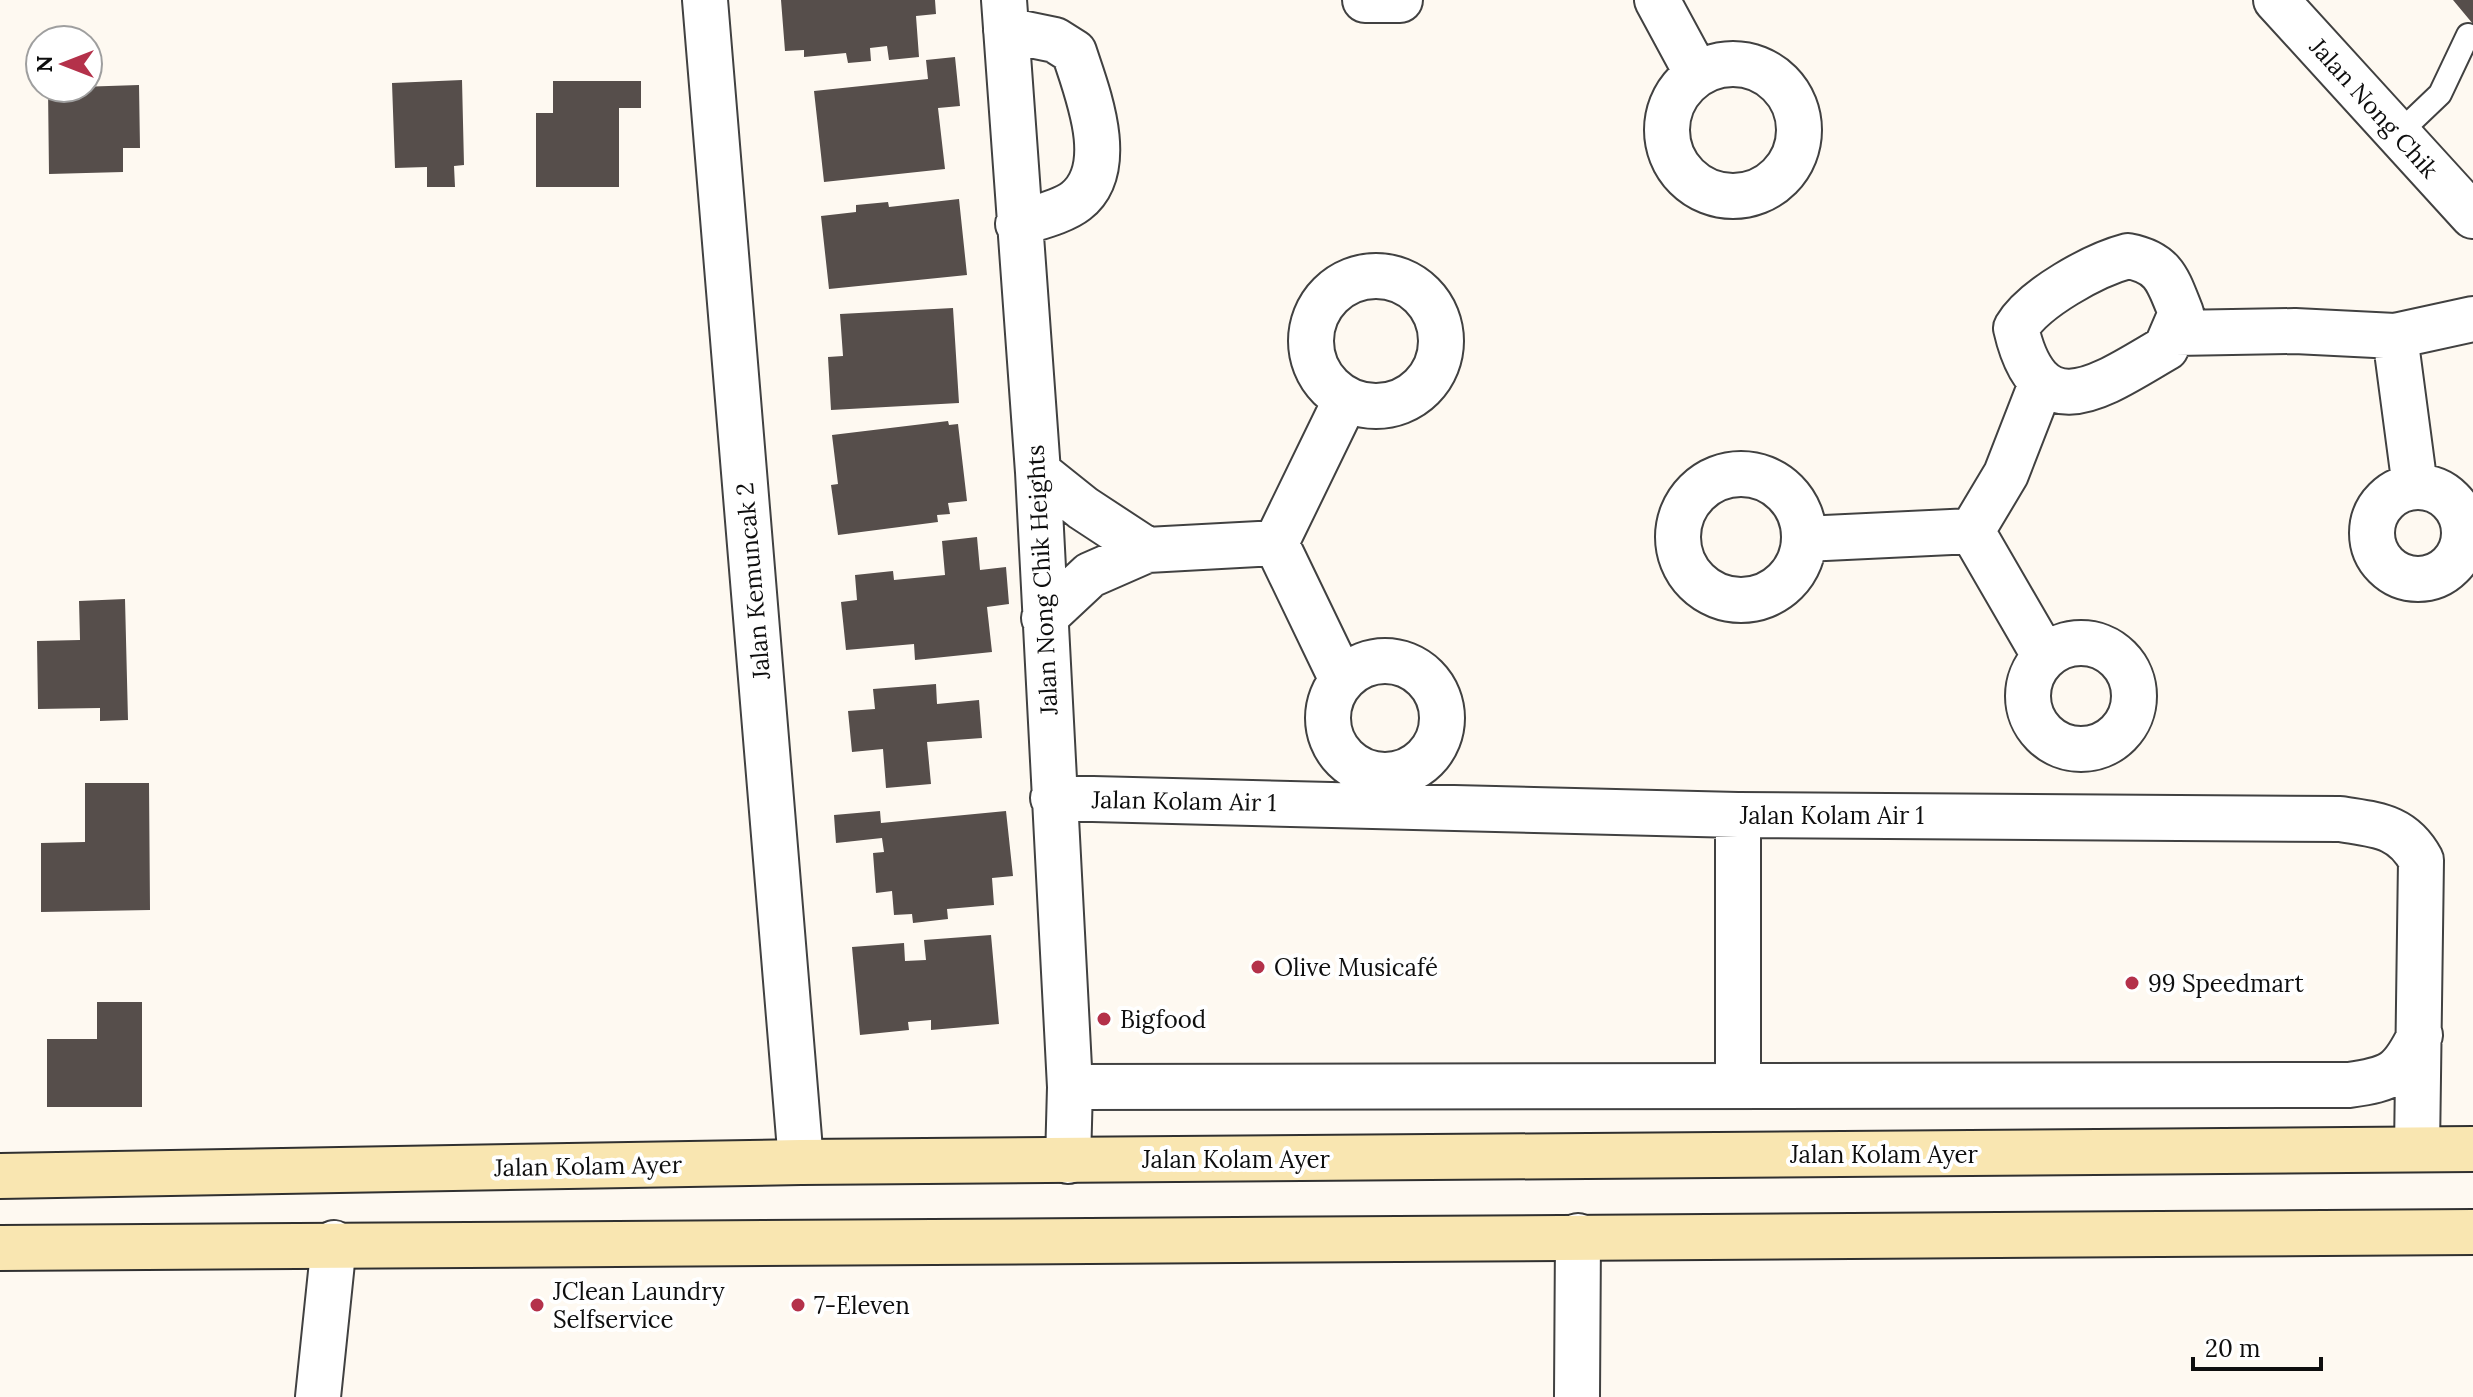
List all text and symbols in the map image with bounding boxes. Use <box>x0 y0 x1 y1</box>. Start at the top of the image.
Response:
north arrow <box>24 24 104 104</box>
street label: Jalan Nong Chik <box>2302 31 2445 185</box>
text: N <box>30 55 58 73</box>
street label: Jalan Nong Chik Heights <box>1019 444 1065 717</box>
street label: Jalan Kemuncak 2 <box>729 481 777 682</box>
street label: Jalan Kolam Air 1 <box>1090 784 1277 818</box>
street label: Jalan Kolam Air 1 <box>1739 800 1924 831</box>
place label: Olive Musicafé <box>1274 952 1438 983</box>
marker: Olive Musicafé <box>1249 958 1267 976</box>
place label: 99 Speedmart <box>2148 968 2304 999</box>
marker: 99 Speedmart <box>2123 974 2141 992</box>
place label: Bigfood <box>1120 1004 1206 1035</box>
marker: Bigfood <box>1095 1010 1113 1028</box>
street label: Jalan Kolam Ayer <box>1789 1139 1979 1170</box>
street label: Jalan Kolam Ayer <box>1141 1144 1331 1175</box>
street label: Jalan Kolam Ayer <box>493 1149 683 1183</box>
place label: JClean Laundry Selfservice <box>552 1276 725 1335</box>
place label: 7-Eleven <box>814 1290 910 1321</box>
marker: JClean Laundry Selfservice <box>528 1296 546 1314</box>
marker: 7-Eleven <box>789 1296 807 1314</box>
scale bar <box>2193 1321 2321 1371</box>
text: 20 m <box>2205 1333 2261 1364</box>

